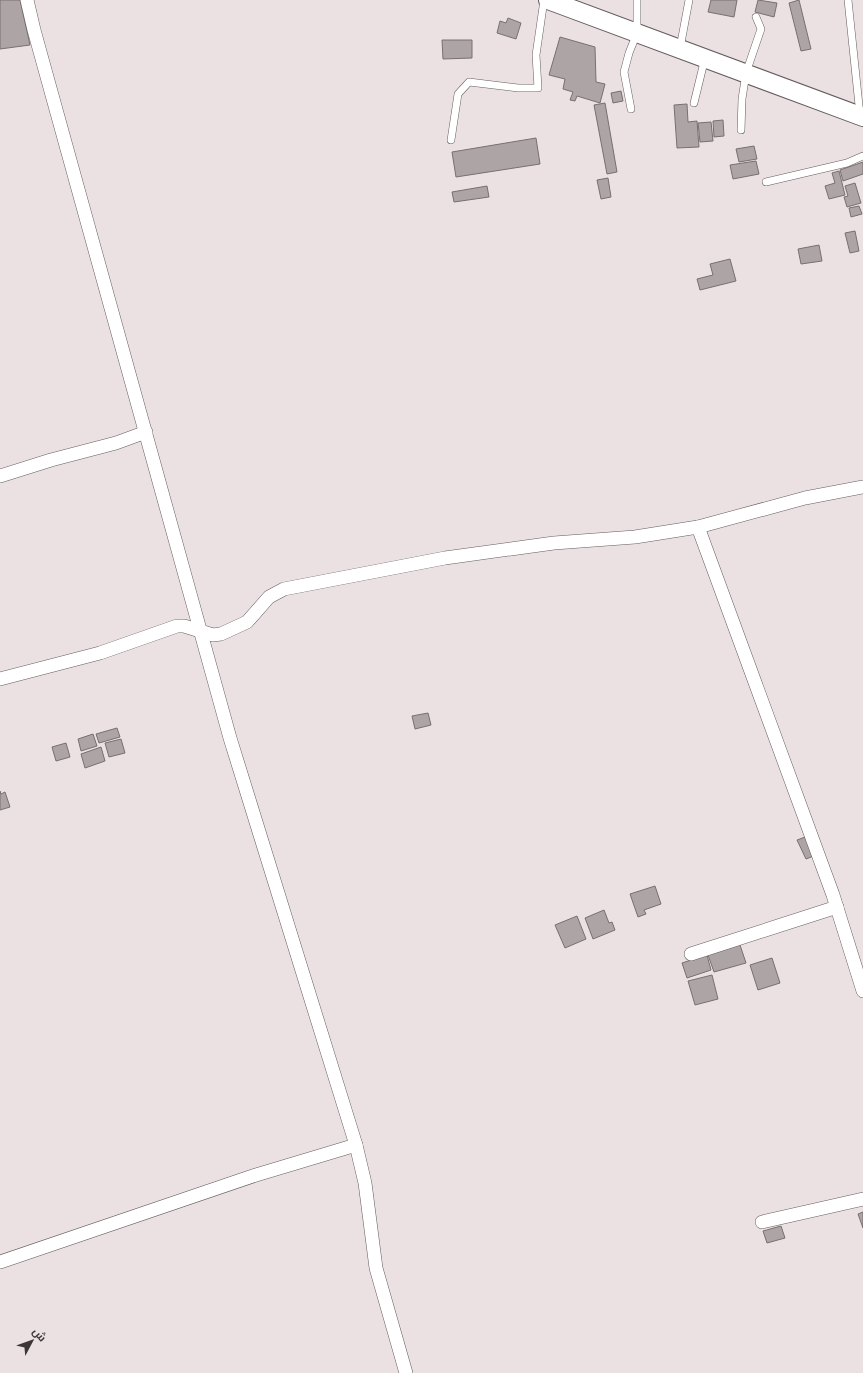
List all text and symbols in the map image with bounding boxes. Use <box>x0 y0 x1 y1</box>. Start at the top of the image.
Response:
north arrow <box>12 1321 52 1361</box>
text: ش <box>30 1325 49 1344</box>

